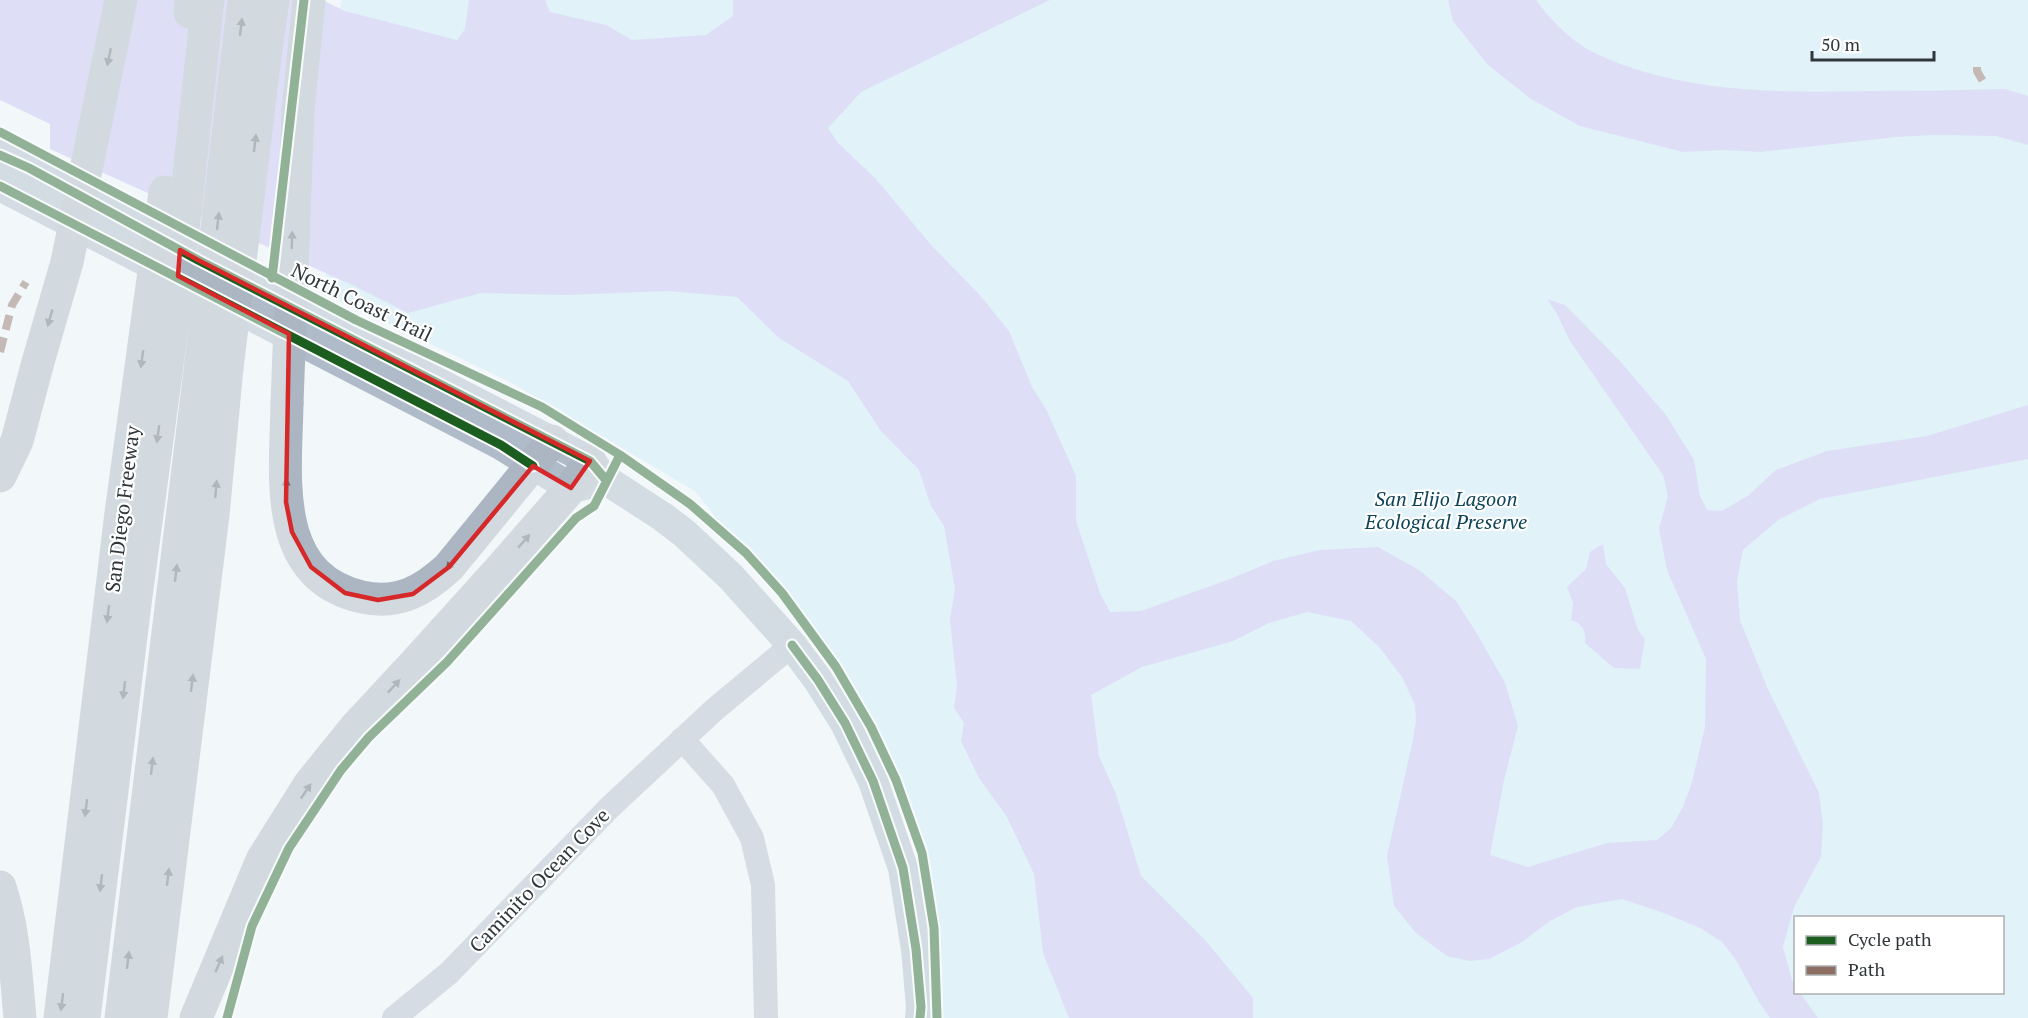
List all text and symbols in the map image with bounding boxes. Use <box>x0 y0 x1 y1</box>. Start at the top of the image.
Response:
one-way arrow <box>236 18 246 37</box>
scale bar <box>1812 24 1934 62</box>
text: 50 m <box>1821 32 1861 56</box>
one-way arrow <box>104 48 113 67</box>
one-way arrow <box>250 133 260 152</box>
one-way arrow <box>213 211 223 230</box>
one-way arrow <box>287 230 297 249</box>
street label: North Coast Trail <box>287 256 437 348</box>
one-way arrow <box>45 309 55 327</box>
one-way arrow <box>137 349 146 368</box>
street label: San Diego Freeway <box>98 423 146 594</box>
one-way arrow <box>153 424 162 443</box>
one-way arrow <box>281 477 291 496</box>
one-way arrow <box>211 480 221 499</box>
park label: San Elijo Lagoon Ecological Preserve <box>1364 485 1527 535</box>
one-way arrow <box>517 534 530 549</box>
one-way arrow <box>446 555 459 570</box>
one-way arrow <box>171 563 181 582</box>
one-way arrow <box>104 605 113 624</box>
one-way arrow <box>188 674 197 693</box>
one-way arrow <box>387 679 401 694</box>
one-way arrow <box>120 680 129 699</box>
one-way arrow <box>147 757 157 776</box>
one-way arrow <box>300 783 312 799</box>
one-way arrow <box>81 799 90 818</box>
street label: Caminito Ocean Cove <box>463 802 615 958</box>
one-way arrow <box>164 867 173 886</box>
one-way arrow <box>96 874 105 893</box>
legend <box>1794 916 2004 994</box>
text: Cycle path <box>1848 927 1932 951</box>
one-way arrow <box>123 950 133 969</box>
one-way arrow <box>215 956 224 973</box>
text: Path <box>1848 957 1885 981</box>
one-way arrow <box>57 992 67 1011</box>

